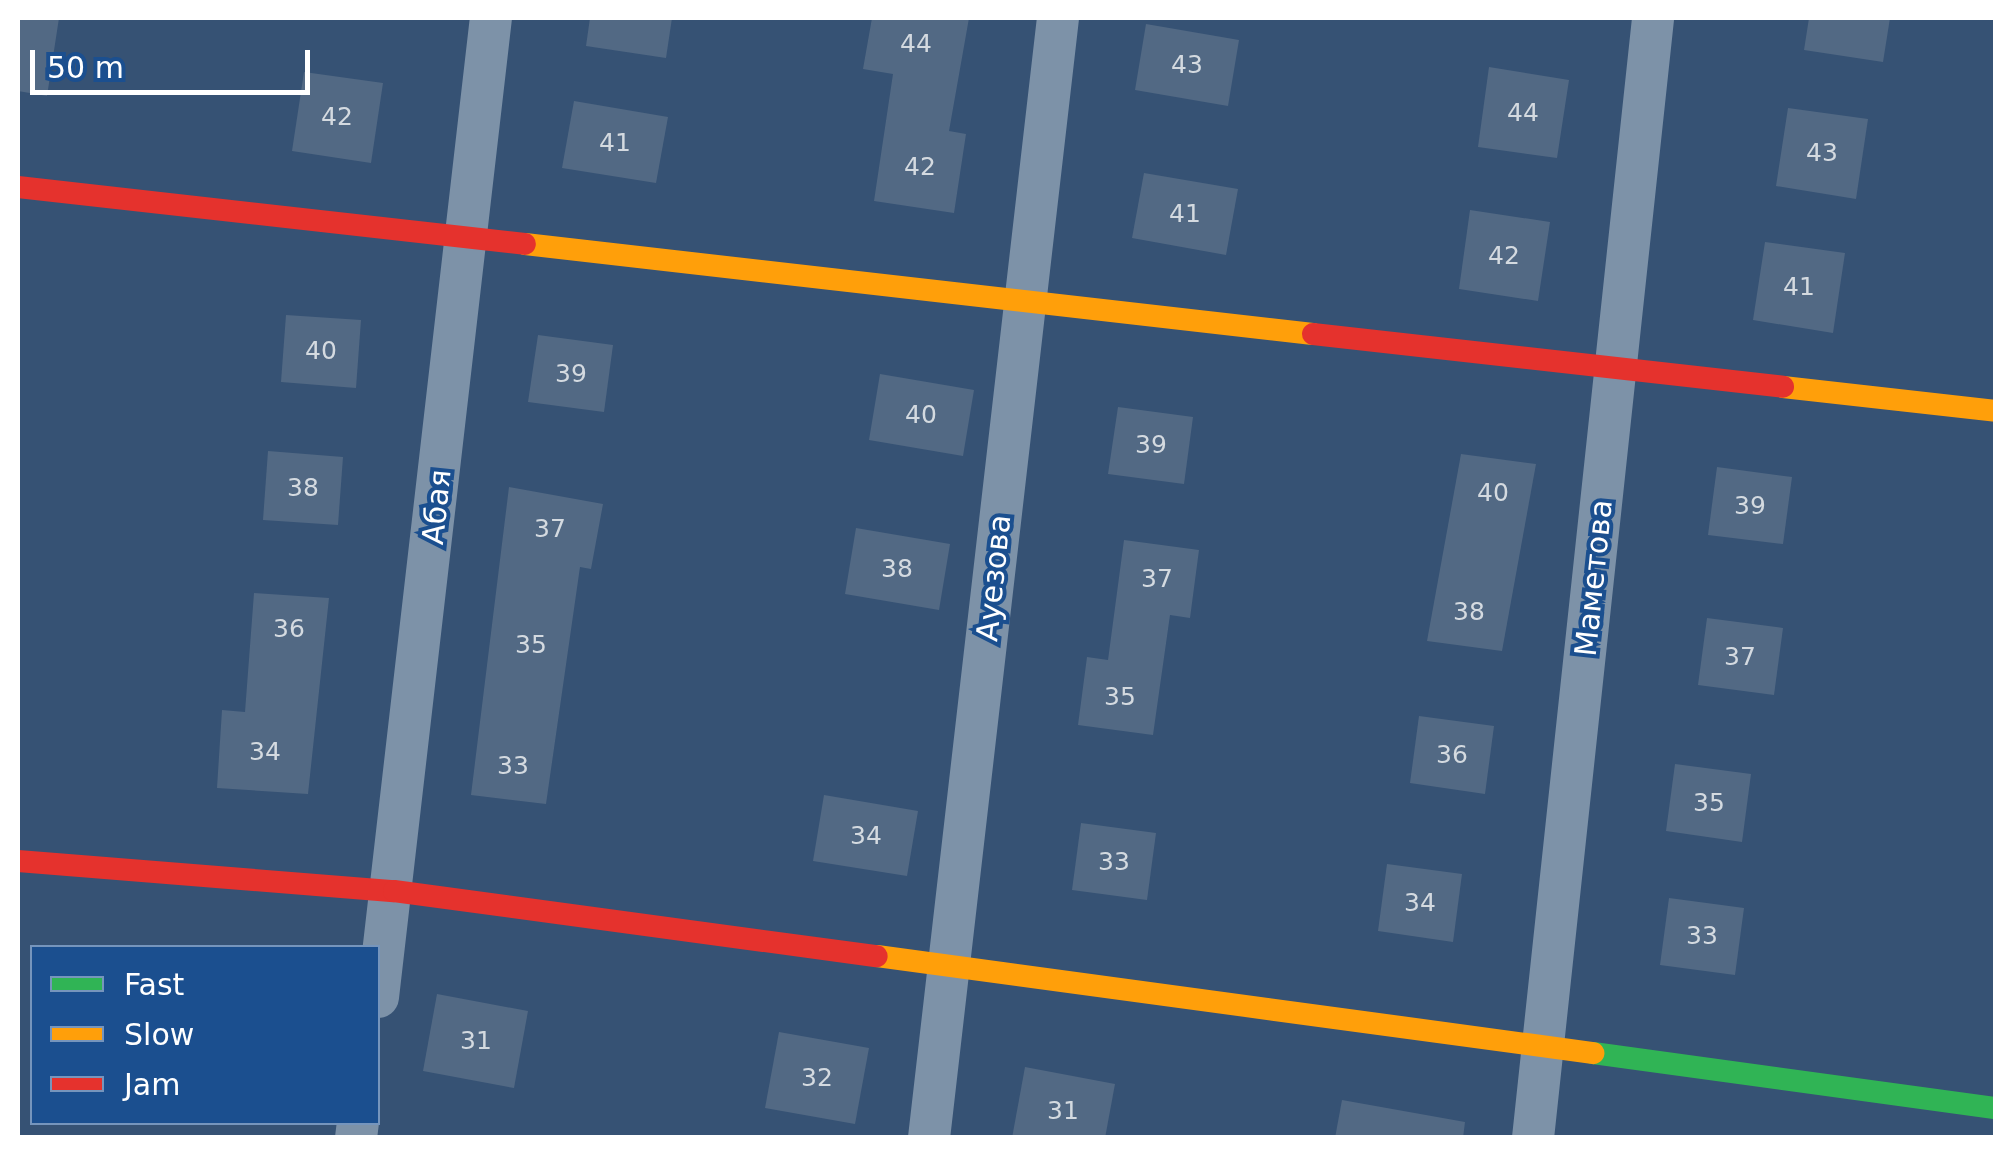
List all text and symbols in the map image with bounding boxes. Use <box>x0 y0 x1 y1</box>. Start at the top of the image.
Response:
house number: 44 <box>900 29 932 59</box>
scale bar <box>35 30 315 92</box>
text: 50 m <box>47 50 124 85</box>
house number: 43 <box>1171 50 1203 80</box>
house number: 44 <box>1507 98 1539 128</box>
house number: 42 <box>321 102 353 132</box>
house number: 41 <box>599 128 631 158</box>
house number: 43 <box>1806 138 1838 168</box>
house number: 42 <box>904 152 936 182</box>
house number: 41 <box>1169 199 1201 229</box>
house number: 42 <box>1488 241 1520 271</box>
house number: 41 <box>1783 272 1815 302</box>
house number: 40 <box>305 336 337 366</box>
house number: 39 <box>555 359 587 389</box>
house number: 40 <box>905 400 937 430</box>
house number: 39 <box>1135 430 1167 460</box>
street label: Абая <box>415 468 459 546</box>
house number: 38 <box>287 473 319 503</box>
house number: 40 <box>1477 478 1509 508</box>
house number: 39 <box>1734 491 1766 521</box>
street label: Маметова <box>1568 498 1620 658</box>
street label: Ауезова <box>969 513 1019 643</box>
house number: 37 <box>534 514 566 544</box>
house number: 38 <box>881 554 913 584</box>
house number: 37 <box>1141 564 1173 594</box>
house number: 38 <box>1453 597 1485 627</box>
house number: 36 <box>273 614 305 644</box>
house number: 35 <box>515 630 547 660</box>
house number: 37 <box>1724 642 1756 672</box>
house number: 35 <box>1104 682 1136 712</box>
house number: 34 <box>249 737 281 767</box>
house number: 36 <box>1436 740 1468 770</box>
house number: 33 <box>497 751 529 781</box>
house number: 35 <box>1693 788 1725 818</box>
house number: 34 <box>850 821 882 851</box>
house number: 33 <box>1098 847 1130 877</box>
house number: 34 <box>1404 888 1436 918</box>
house number: 33 <box>1686 921 1718 951</box>
legend <box>30 945 380 1125</box>
text: Fast <box>124 967 184 1002</box>
text: Slow <box>124 1017 194 1052</box>
house number: 31 <box>460 1026 492 1056</box>
house number: 32 <box>801 1063 833 1093</box>
text: Jam <box>124 1067 180 1102</box>
house number: 31 <box>1047 1096 1079 1126</box>

